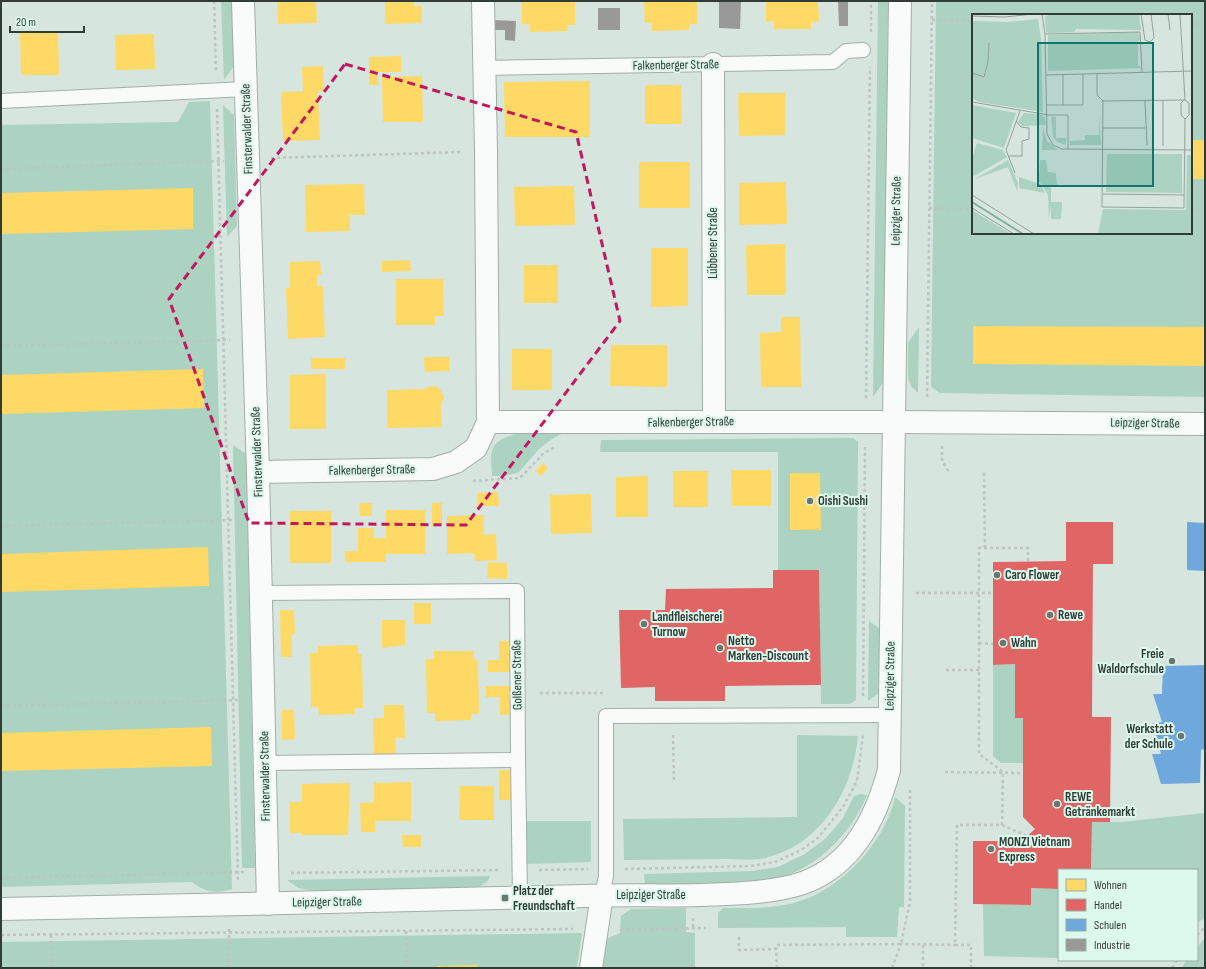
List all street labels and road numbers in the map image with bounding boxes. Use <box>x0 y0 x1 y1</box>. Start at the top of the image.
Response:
street label: Falkenberger Straße <box>633 56 719 74</box>
street label: Finsterwalder Straße <box>237 83 257 175</box>
street label: Leipziger Straße <box>887 176 905 246</box>
street label: Lübbener Straße <box>705 207 721 279</box>
street label: Finsterwalder Straße <box>247 406 267 498</box>
street label: Falkenberger Straße <box>648 413 734 431</box>
street label: Leipziger Straße <box>1110 414 1180 432</box>
street label: Falkenberger Straße <box>329 461 415 479</box>
street label: Golßener Straße <box>508 640 526 710</box>
street label: Leipziger Straße <box>881 641 899 711</box>
street label: Finsterwalder Straße <box>256 731 274 821</box>
street label: Leipziger Straße <box>616 887 686 903</box>
street label: Leipziger Straße <box>292 893 362 911</box>

